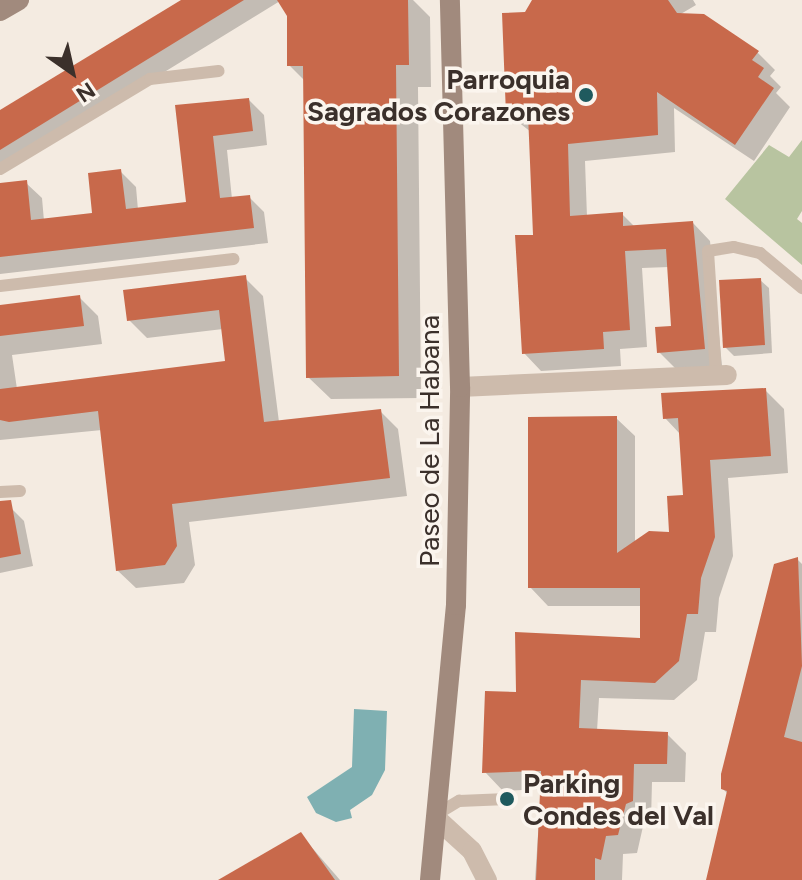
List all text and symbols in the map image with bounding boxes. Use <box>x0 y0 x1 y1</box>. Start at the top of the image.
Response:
north arrow <box>32 32 112 112</box>
place label: Parroquia Sagrados Corazones <box>307 62 570 128</box>
text: N <box>71 76 100 108</box>
marker: Parroquia Sagrados Corazones <box>577 86 595 104</box>
street label: Paseo de La Habana <box>412 315 446 567</box>
place label: Parking Condes del Val <box>523 766 714 832</box>
marker: Parking Condes del Val <box>498 790 516 808</box>

